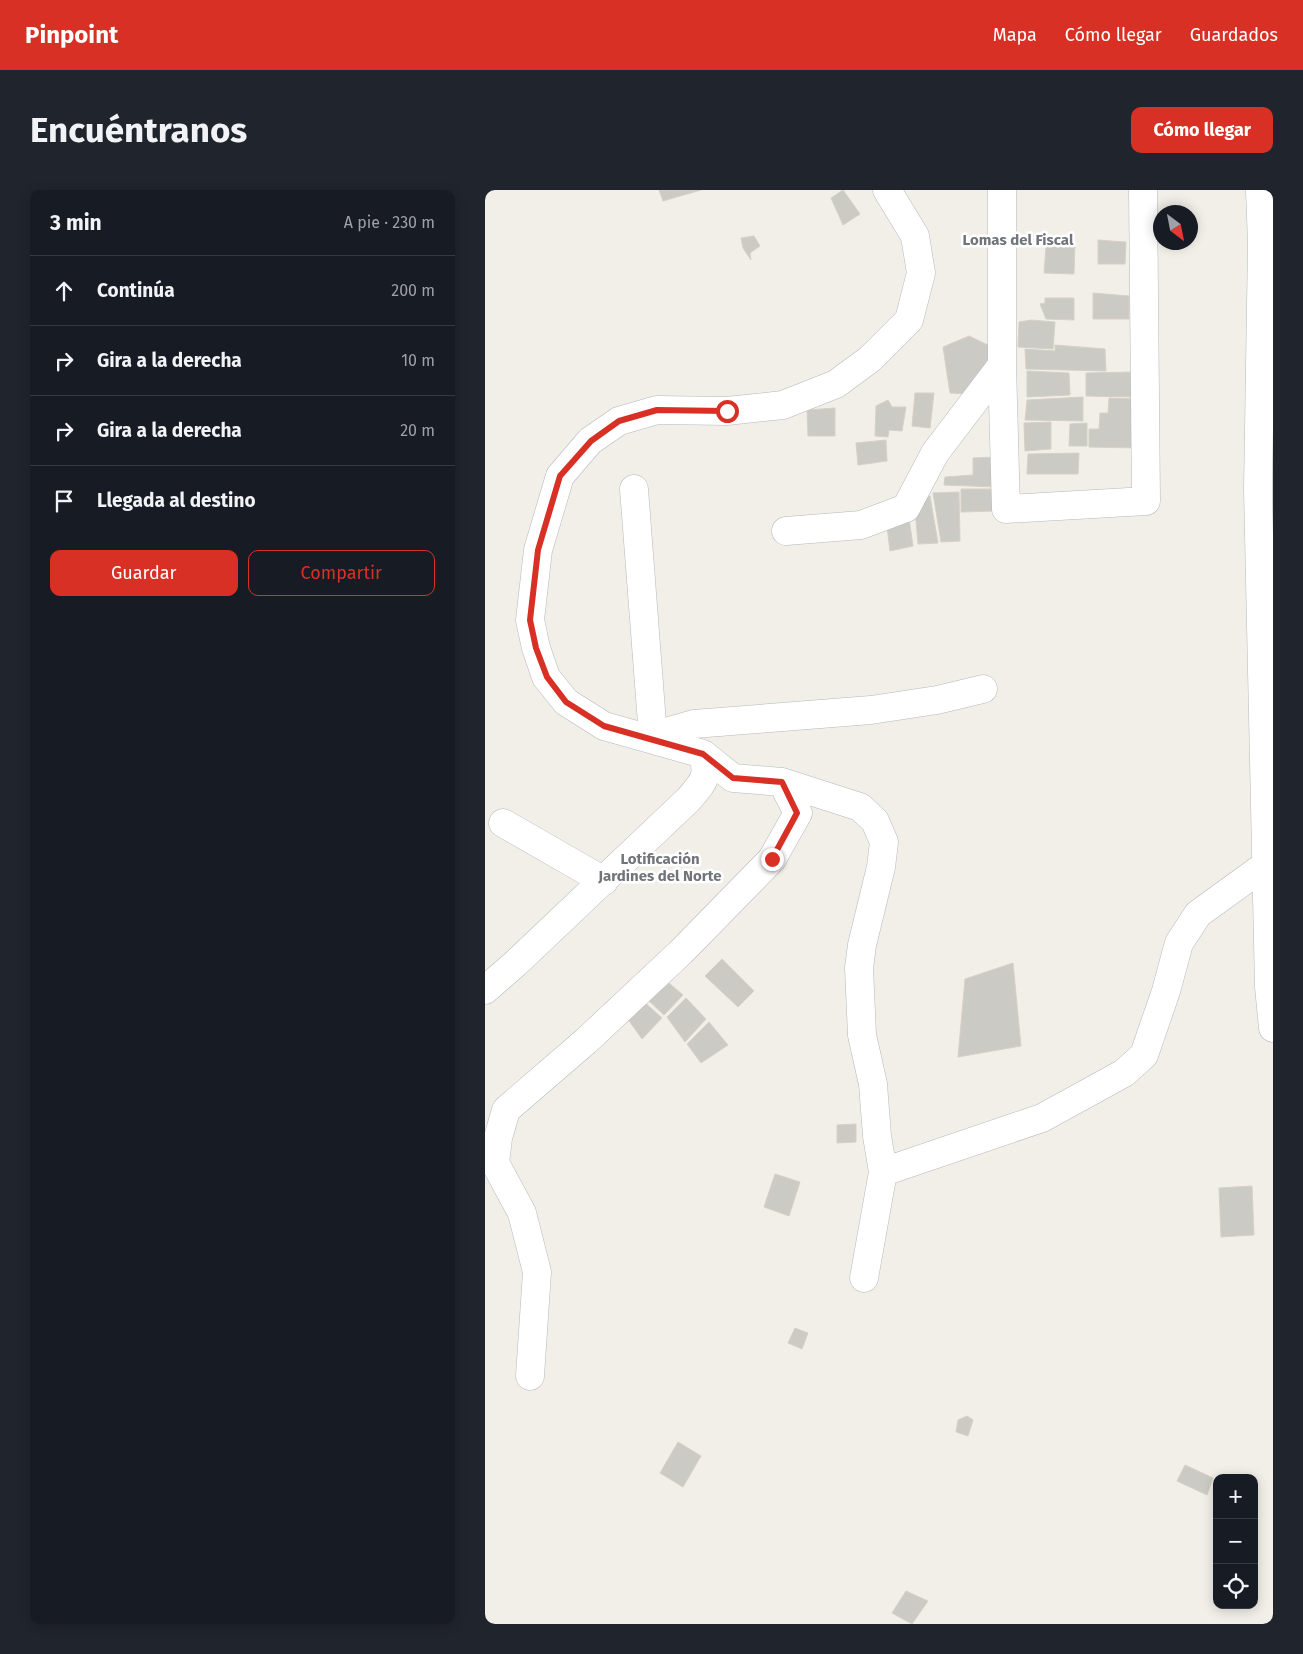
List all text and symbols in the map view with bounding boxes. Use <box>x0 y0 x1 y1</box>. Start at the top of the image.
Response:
text: Pinpoint <box>25 21 118 49</box>
text: Mapa <box>993 24 1037 46</box>
text: Cómo llegar <box>1065 24 1162 46</box>
text: Guardados <box>1190 24 1278 46</box>
button: Cómo llegar <box>1131 107 1273 153</box>
text: Encuéntranos <box>30 109 247 151</box>
north arrow <box>1153 205 1198 250</box>
text: 3 min <box>50 210 102 236</box>
text: A pie · 230 m <box>344 213 435 232</box>
district label: Lomas del Fiscal <box>963 231 1074 249</box>
icon: ahead <box>50 277 78 305</box>
text: Continúa <box>97 279 175 302</box>
text: 200 m <box>391 281 435 300</box>
icon: right <box>50 347 78 375</box>
text: Gira a la derecha <box>97 349 242 372</box>
text: 10 m <box>401 351 435 370</box>
route start <box>716 400 739 423</box>
icon: right <box>50 417 78 445</box>
text: Gira a la derecha <box>97 419 242 442</box>
text: 20 m <box>400 421 435 440</box>
icon: arrive <box>50 487 78 515</box>
text: Llegada al destino <box>97 489 256 512</box>
button: Guardar <box>50 550 238 596</box>
button: Compartir <box>248 550 435 596</box>
route end <box>761 848 784 871</box>
district label: Lotificación Jardines del Norte <box>597 850 722 885</box>
map controls <box>1213 1474 1258 1609</box>
button: + <box>1213 1474 1258 1519</box>
button: − <box>1213 1519 1258 1564</box>
button: locate <box>1213 1564 1258 1609</box>

